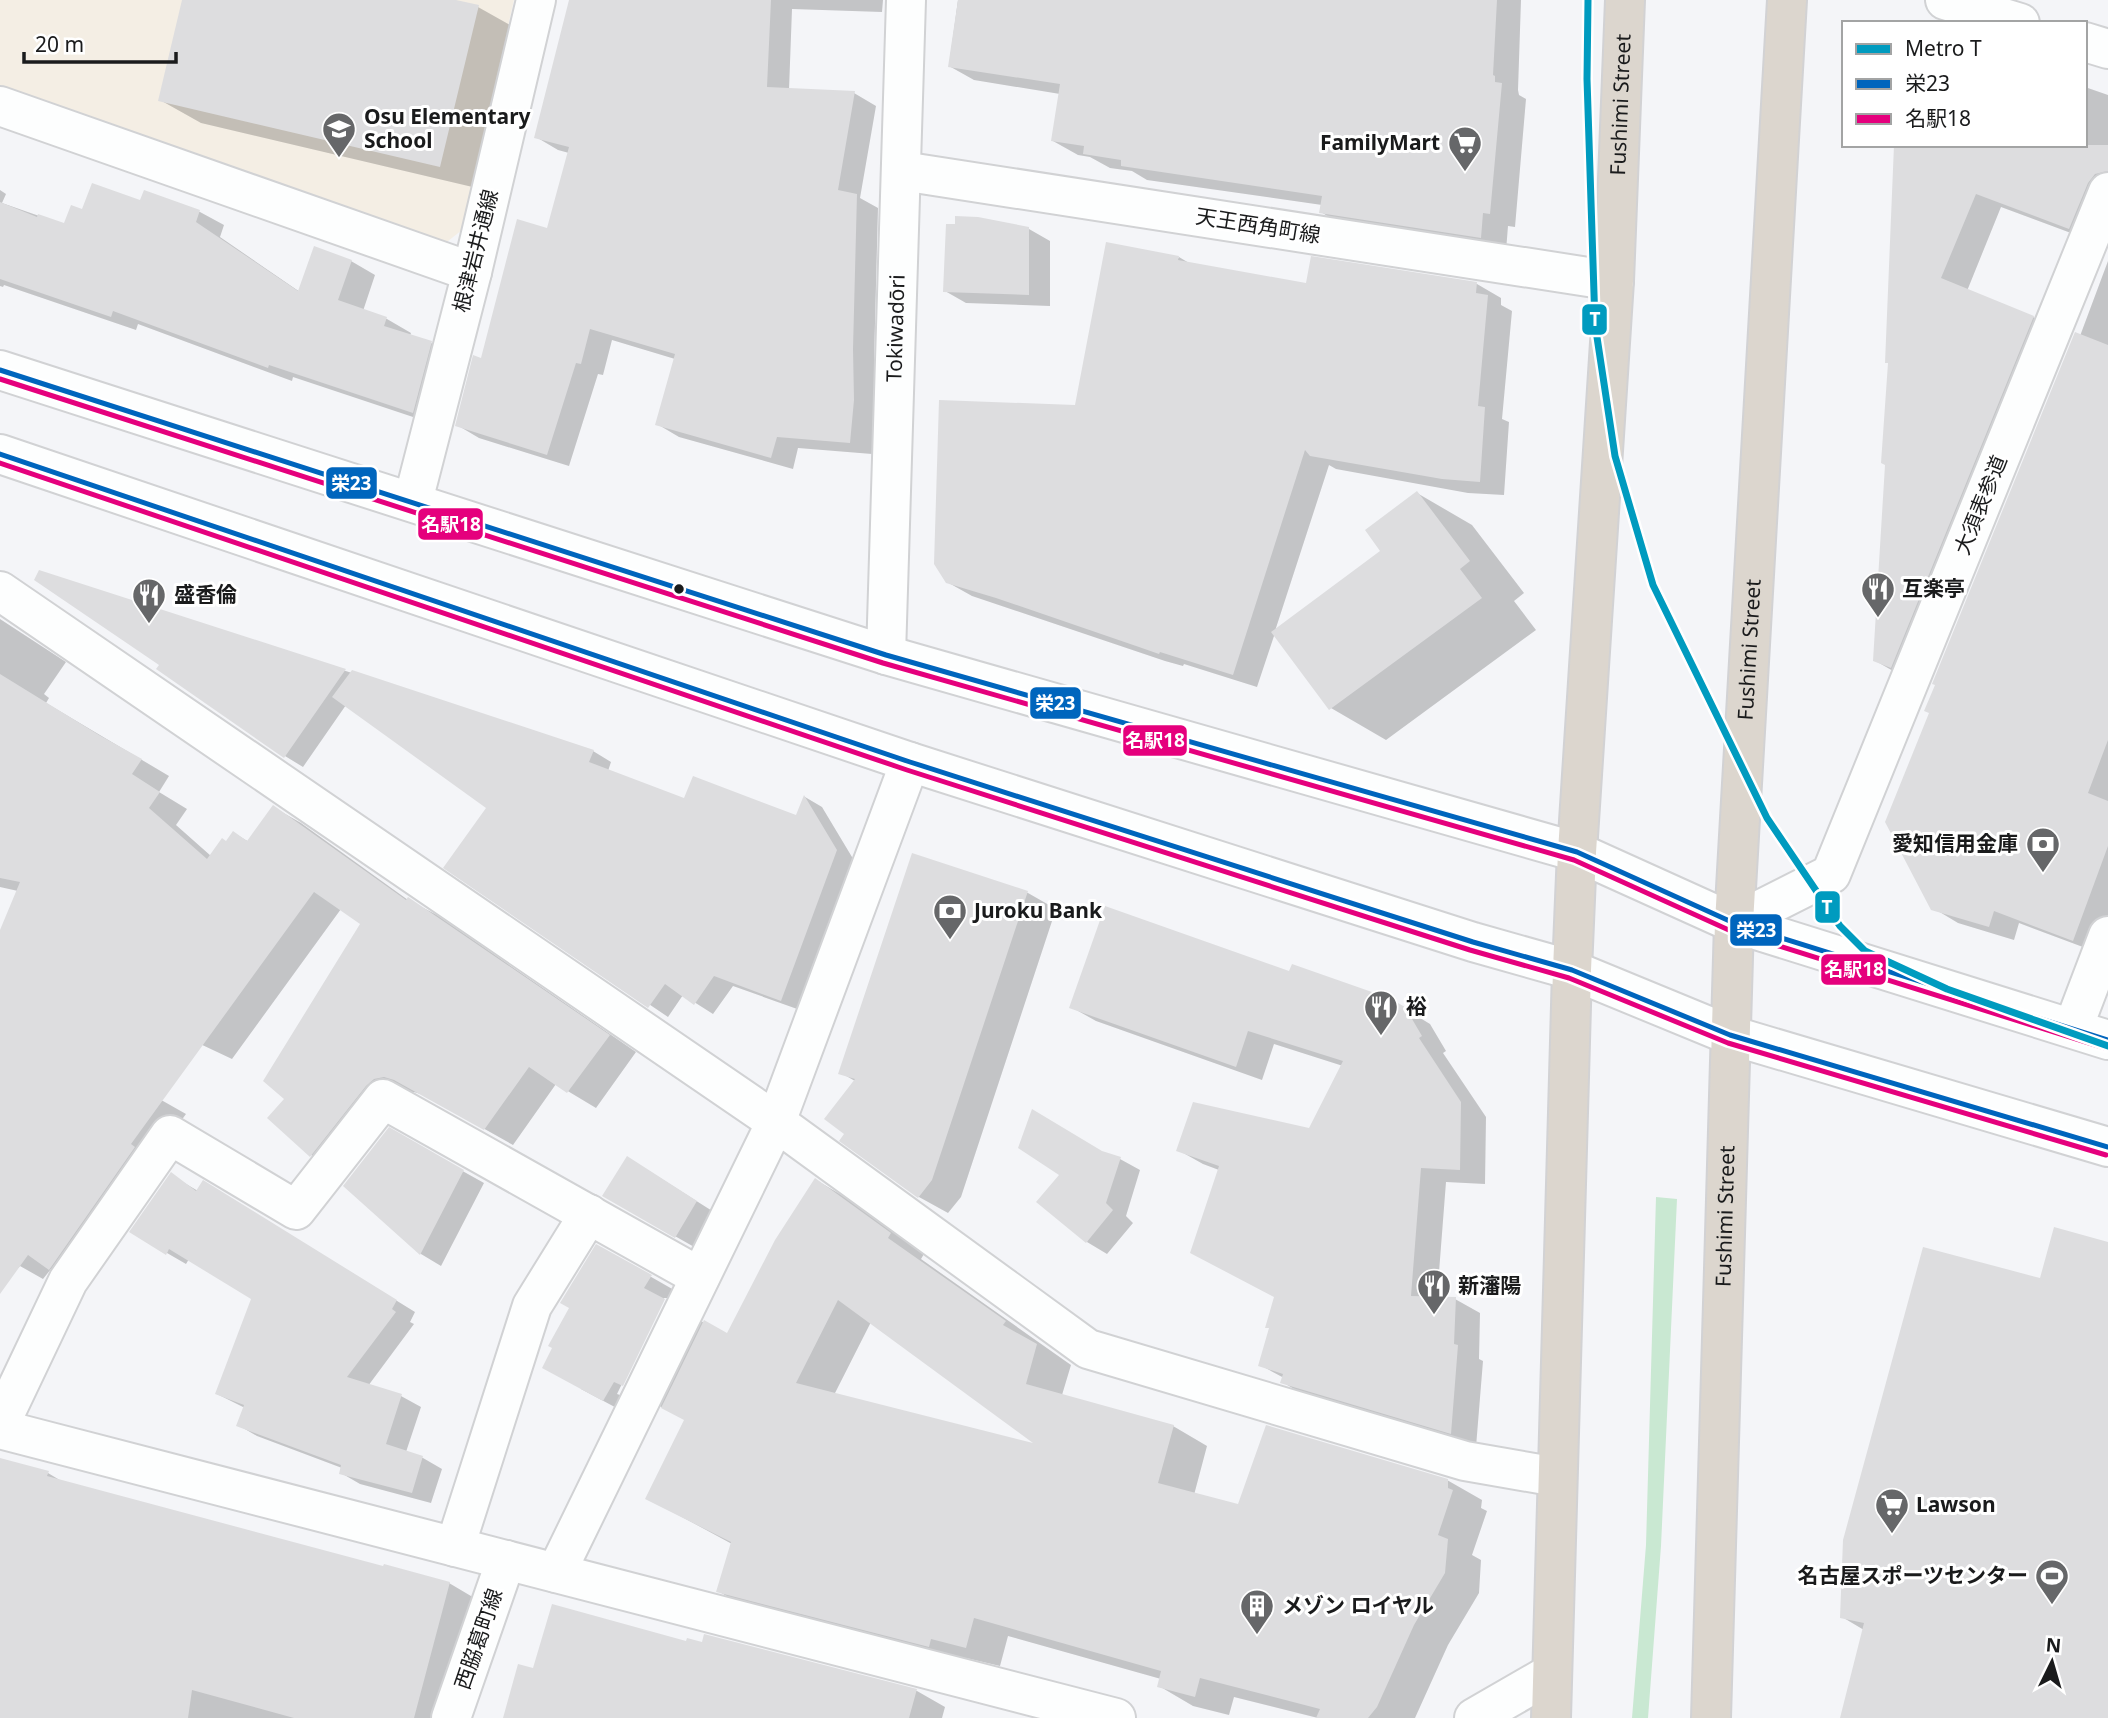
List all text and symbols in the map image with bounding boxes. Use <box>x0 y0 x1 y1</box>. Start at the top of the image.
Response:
scale bar <box>24 21 177 65</box>
legend <box>1842 21 2087 147</box>
text: 20 m <box>35 30 84 58</box>
street label: Fushimi Street <box>1603 33 1637 176</box>
text: Metro T <box>1905 34 1982 62</box>
text: 栄23 <box>1905 69 1950 97</box>
place label: Osu Elementary School <box>364 102 531 154</box>
text: 名駅18 <box>1905 104 1971 132</box>
school or university icon: Osu Elementary School <box>320 110 358 159</box>
supermarket icon: FamilyMart <box>1446 124 1484 173</box>
place label: FamilyMart <box>1320 128 1440 156</box>
street label: 根津岩井通線 <box>446 186 504 315</box>
street label: 天王西角町線 <box>1194 201 1323 249</box>
street label: Tokiwadōri <box>879 274 911 382</box>
line badge: T <box>1581 303 1608 336</box>
text: T <box>1590 306 1601 332</box>
street label: 大須表参道 <box>1947 451 2013 559</box>
line badge: 栄23 <box>325 466 378 500</box>
text: 栄23 <box>331 470 371 496</box>
line badge: 名駅18 <box>417 507 484 541</box>
text: 名駅18 <box>421 511 481 537</box>
restaurant icon: 互楽亭 <box>1859 570 1897 619</box>
place label: 互楽亭 <box>1902 574 1965 602</box>
restaurant icon: 盛香倫 <box>130 576 168 625</box>
street label: Fushimi Street <box>1731 578 1767 721</box>
place label: 盛香倫 <box>174 580 237 608</box>
unlabelled marker <box>672 582 686 596</box>
line badge: 栄23 <box>1029 686 1082 720</box>
text: 栄23 <box>1035 690 1075 716</box>
line badge: 名駅18 <box>1122 724 1188 757</box>
text: 名駅18 <box>1125 727 1185 753</box>
bank icon: 愛知信用金庫 <box>2024 825 2062 874</box>
place label: 愛知信用金庫 <box>1892 829 2018 857</box>
line badge: T <box>1814 890 1841 924</box>
bank icon: Juroku Bank <box>931 892 969 941</box>
text: T <box>1822 894 1833 920</box>
place label: Juroku Bank <box>972 896 1103 924</box>
line badge: 栄23 <box>1729 913 1783 947</box>
text: 栄23 <box>1736 917 1776 943</box>
line badge: 名駅18 <box>1820 953 1887 986</box>
text: 名駅18 <box>1824 956 1884 982</box>
restaurant icon: 裕 <box>1362 988 1400 1037</box>
place label: 裕 <box>1406 992 1427 1020</box>
street label: Fushimi Street <box>1708 1145 1741 1287</box>
restaurant icon: 新瀋陽 <box>1415 1267 1453 1316</box>
place label: 新瀋陽 <box>1458 1271 1521 1299</box>
supermarket icon: Lawson <box>1873 1486 1911 1535</box>
place label: Lawson <box>1916 1490 1996 1518</box>
sports icon: 名古屋スポーツセンター <box>2033 1557 2071 1606</box>
place label: 名古屋スポーツセンター <box>1797 1561 2028 1589</box>
street label: 西脇葛町線 <box>448 1584 508 1693</box>
building icon: メゾン ロイヤル <box>1238 1587 1276 1636</box>
place label: メゾン ロイヤル <box>1282 1591 1434 1619</box>
north arrow <box>2017 1627 2087 1697</box>
text: N <box>2045 1631 2062 1659</box>

